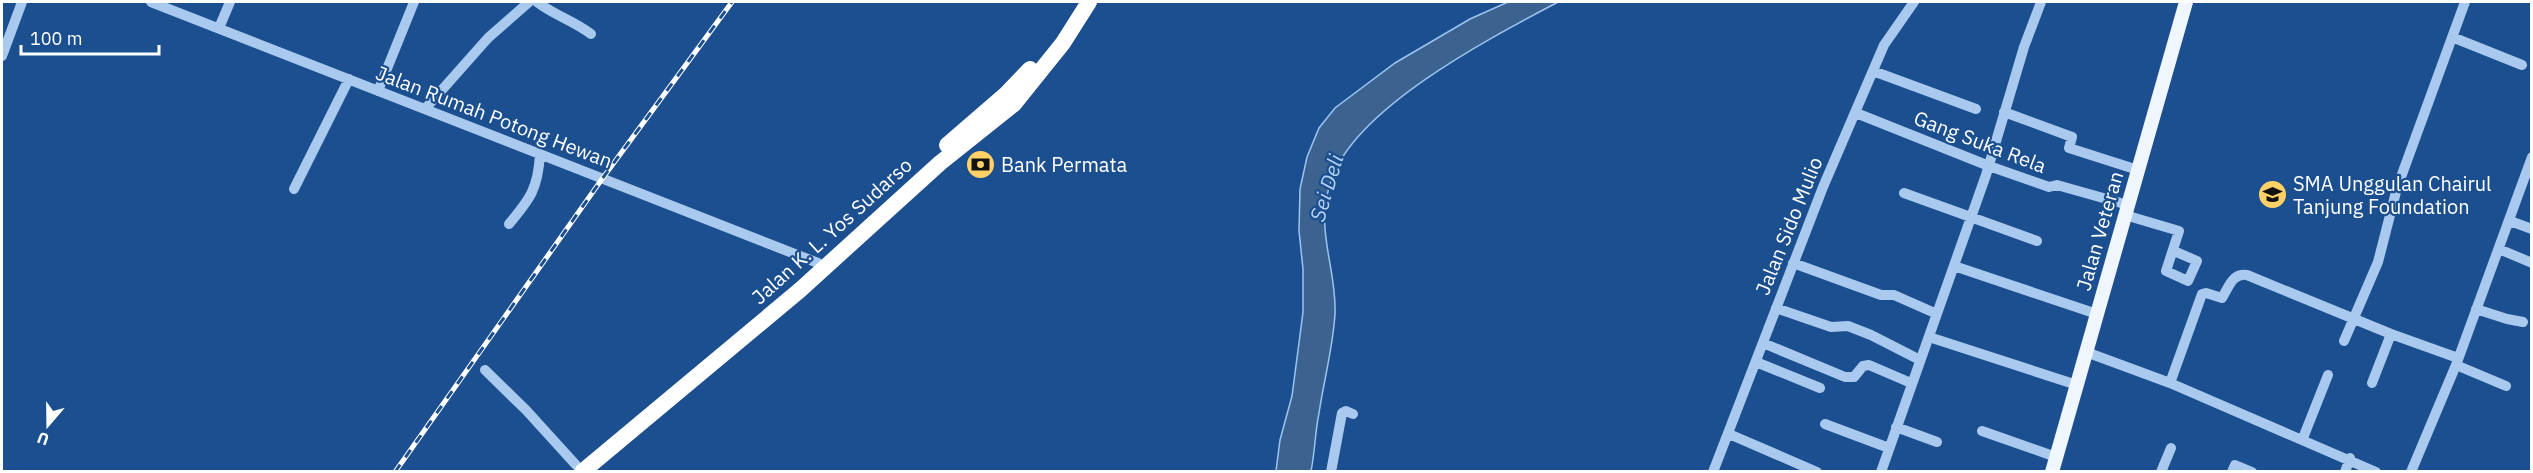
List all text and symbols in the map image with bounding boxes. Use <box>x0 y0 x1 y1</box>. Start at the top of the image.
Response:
scale bar <box>21 18 159 56</box>
text: 100 m <box>30 27 82 50</box>
street label: Jalan Rumah Potong Hewan <box>372 59 616 174</box>
street label: Gang Suka Rela <box>1910 104 2050 179</box>
bank icon: Bank Permata <box>964 149 996 181</box>
water label: Sei Deli <box>1303 150 1350 225</box>
street label: Jalan K. L. Yos Sudarso <box>746 151 918 310</box>
place label: Bank Permata <box>1001 151 1128 178</box>
street label: Jalan Sido Mulio <box>1749 153 1828 299</box>
street label: Jalan Veteran <box>2070 168 2129 294</box>
place label: SMA Unggulan Chairul Tanjung Foundation <box>2293 170 2492 220</box>
school or university icon: SMA Unggulan Chairul Tanjung Foundation <box>2256 179 2288 211</box>
north arrow <box>18 395 78 455</box>
text: U <box>34 428 52 450</box>

